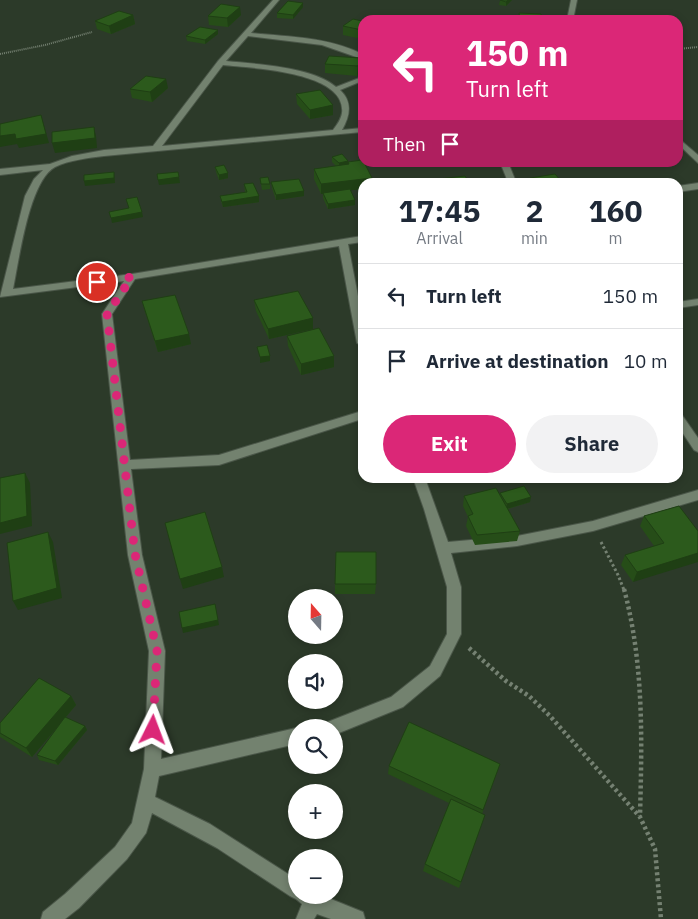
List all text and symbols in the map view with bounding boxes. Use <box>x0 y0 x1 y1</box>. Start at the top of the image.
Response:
text: 150 m <box>466 30 569 76</box>
icon: left <box>383 35 448 100</box>
text: Turn left <box>466 74 549 103</box>
icon: arrive <box>436 130 464 158</box>
text: Then <box>383 132 426 156</box>
text: 17:45 <box>399 191 480 230</box>
text: 2 <box>525 191 543 230</box>
text: 160 <box>588 191 642 230</box>
text: Arrival <box>416 228 463 248</box>
text: min <box>521 228 548 248</box>
text: m <box>608 228 622 248</box>
pin <box>76 261 118 303</box>
icon: arrive <box>83 268 111 296</box>
icon: left <box>383 282 411 310</box>
text: Turn left <box>426 284 502 308</box>
text: 150 m <box>603 284 658 308</box>
icon: arrive <box>383 347 411 375</box>
text: Arrive at destination <box>426 349 609 373</box>
text: 10 m <box>624 349 668 373</box>
button: Exit <box>383 415 516 473</box>
button: Share <box>526 415 658 473</box>
north arrow <box>288 589 342 644</box>
map controls <box>288 589 343 904</box>
button: sound <box>288 654 343 709</box>
position arrow <box>126 703 178 755</box>
button: search <box>288 719 343 774</box>
button: + <box>288 784 343 839</box>
button: − <box>288 849 343 904</box>

